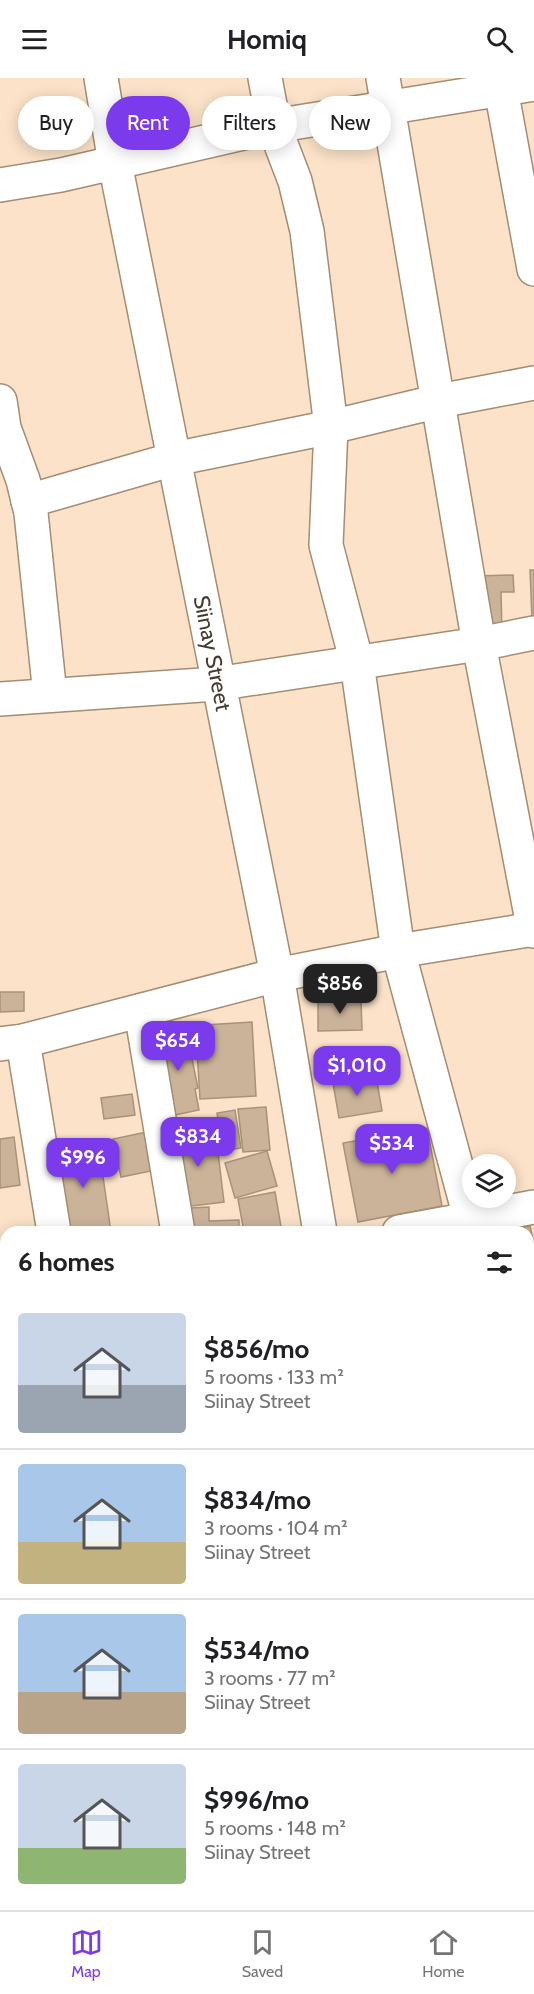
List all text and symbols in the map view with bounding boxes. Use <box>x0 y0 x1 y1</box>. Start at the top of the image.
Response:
icon: menu <box>18 23 51 56</box>
text: Homiq <box>227 23 307 56</box>
icon: search <box>483 23 516 56</box>
chip: Buy <box>18 96 94 150</box>
chip: Rent <box>106 96 190 150</box>
chip: Filters <box>202 96 297 150</box>
chip: New <box>309 96 391 150</box>
street label: Siinay Street <box>188 593 238 714</box>
pin: $856 <box>304 964 376 1015</box>
text: $856 <box>317 971 363 995</box>
pin: $654 <box>142 1021 214 1072</box>
text: $654 <box>155 1028 201 1052</box>
pin: $1,010 <box>308 1046 406 1097</box>
text: $1,010 <box>327 1053 387 1077</box>
pin: $834 <box>162 1117 234 1168</box>
text: $834 <box>175 1124 221 1148</box>
pin: $534 <box>356 1124 428 1175</box>
text: $534 <box>369 1131 415 1155</box>
pin: $996 <box>47 1138 119 1189</box>
text: $996 <box>60 1145 106 1169</box>
map controls <box>462 1154 516 1208</box>
button: layers <box>462 1154 516 1208</box>
text: 6 homes <box>18 1246 115 1278</box>
icon: filters <box>483 1246 516 1279</box>
text: $856/mo <box>204 1333 309 1365</box>
icon: home <box>66 1337 138 1409</box>
text: 5 rooms · 133 m² <box>204 1365 344 1389</box>
text: Siinay Street <box>204 1389 310 1413</box>
text: $834/mo <box>204 1484 311 1516</box>
icon: home <box>66 1488 138 1560</box>
text: 3 rooms · 104 m² <box>204 1516 348 1540</box>
text: Siinay Street <box>204 1540 310 1564</box>
text: $534/mo <box>204 1634 309 1666</box>
icon: home <box>66 1638 138 1710</box>
text: 3 rooms · 77 m² <box>204 1666 336 1690</box>
text: Siinay Street <box>204 1690 310 1714</box>
text: $996/mo <box>204 1784 309 1816</box>
icon: home <box>66 1788 138 1860</box>
text: 5 rooms · 148 m² <box>204 1816 346 1840</box>
text: Siinay Street <box>204 1840 310 1864</box>
tab: Map <box>70 1926 103 1981</box>
tab: Saved <box>242 1926 283 1981</box>
tab: Home <box>422 1926 464 1981</box>

